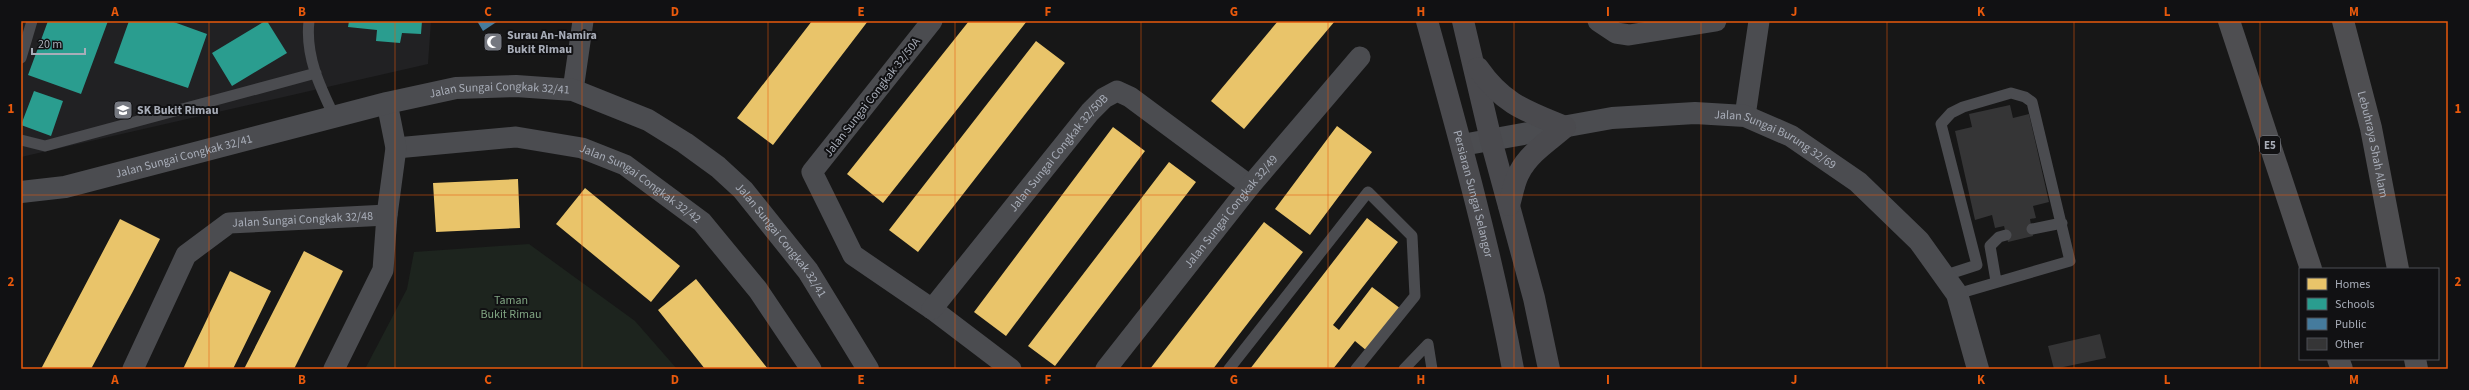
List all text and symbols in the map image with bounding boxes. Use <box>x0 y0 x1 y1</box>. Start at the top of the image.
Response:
text: A <box>110 3 119 21</box>
text: B <box>298 3 306 21</box>
text: C <box>484 3 492 21</box>
text: D <box>671 3 679 21</box>
text: E <box>857 3 865 21</box>
text: F <box>1045 3 1052 21</box>
text: G <box>1230 3 1238 21</box>
text: H <box>1417 3 1425 21</box>
text: I <box>1606 3 1610 21</box>
text: J <box>1791 3 1797 21</box>
text: K <box>1977 3 1986 21</box>
text: L <box>2164 3 2171 21</box>
text: M <box>2349 3 2359 21</box>
place label: Surau An-Namira Bukit Rimau <box>507 27 597 58</box>
scale bar <box>32 30 85 56</box>
mosque icon: Surau An-Namira Bukit Rimau <box>482 31 504 53</box>
street label: Jalan Sungai Congkak 32/50A <box>820 34 925 161</box>
text: 20 m <box>38 36 62 53</box>
street label: Jalan Sungai Congkak 32/41 <box>428 78 570 103</box>
street label: Lebuhraya Shah Alam <box>2353 89 2392 199</box>
street label: Jalan Sungai Congkak 32/50B <box>1005 90 1112 216</box>
school or university icon: SK Bukit Rimau <box>112 99 134 121</box>
text: 1 <box>8 100 15 118</box>
text: 1 <box>2455 100 2462 118</box>
place label: SK Bukit Rimau <box>137 102 219 119</box>
street label: Jalan Sungai Burung 32/69 <box>1714 106 1839 174</box>
street label: Persiaran Sungai Selangor <box>1448 128 1497 260</box>
street label: Jalan Sungai Congkak 32/41 <box>113 130 254 183</box>
road number: E5 <box>2260 136 2280 154</box>
street label: Jalan Sungai Congkak 32/42 <box>577 140 704 228</box>
street label: Jalan Sungai Congkak 32/49 <box>1180 151 1282 272</box>
street label: Jalan Sungai Congkak 32/41 <box>731 179 830 301</box>
street label: Jalan Sungai Congkak 32/48 <box>232 208 374 232</box>
legend <box>2299 268 2439 360</box>
text: 2 <box>8 273 15 291</box>
text: 2 <box>2455 273 2462 291</box>
text: Homes <box>2335 276 2370 293</box>
park label: Taman Bukit Rimau <box>480 292 542 323</box>
text: Schools <box>2335 296 2375 313</box>
text: Public <box>2335 316 2367 333</box>
text: Other <box>2335 336 2365 353</box>
text: A <box>110 371 119 389</box>
text: B <box>298 371 306 389</box>
text: C <box>484 371 492 389</box>
text: D <box>671 371 679 389</box>
text: E <box>857 371 865 389</box>
text: F <box>1045 371 1052 389</box>
text: G <box>1230 371 1238 389</box>
text: H <box>1417 371 1425 389</box>
text: I <box>1606 371 1610 389</box>
text: J <box>1791 371 1797 389</box>
text: K <box>1977 371 1986 389</box>
text: L <box>2164 371 2171 389</box>
text: M <box>2349 371 2359 389</box>

